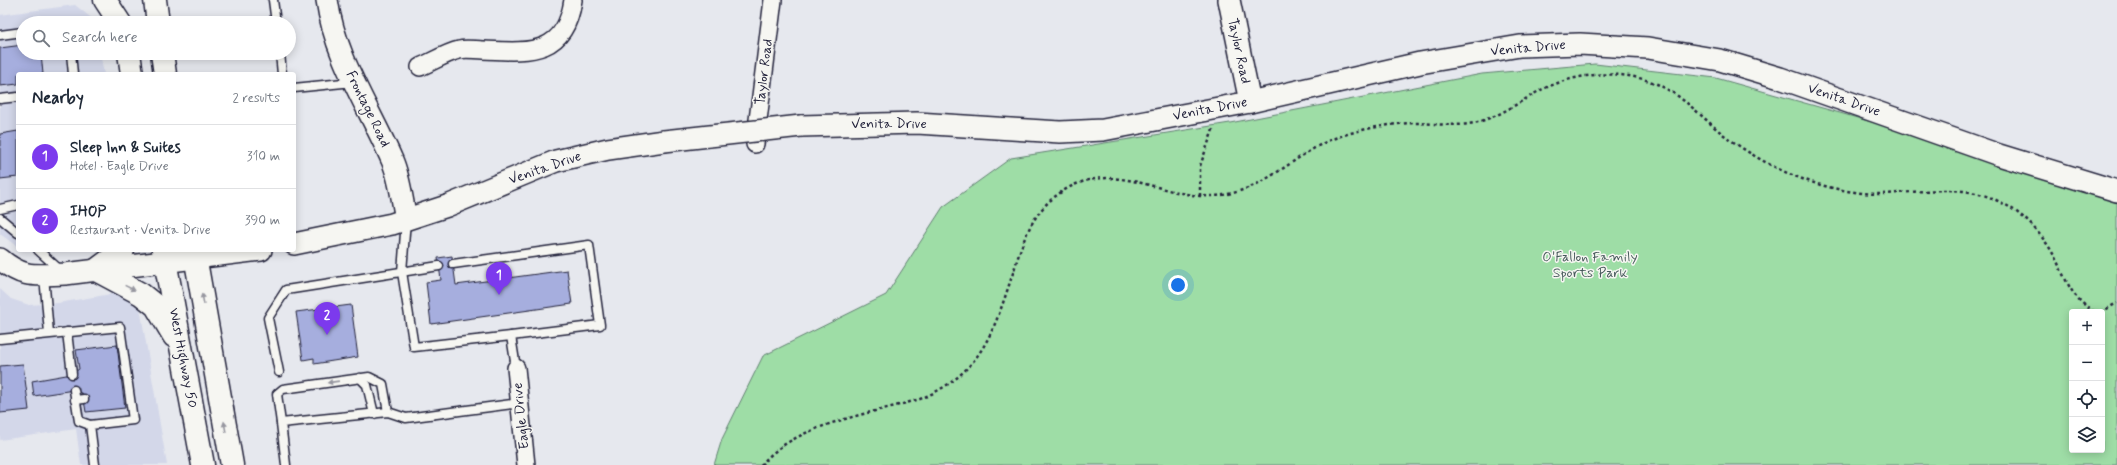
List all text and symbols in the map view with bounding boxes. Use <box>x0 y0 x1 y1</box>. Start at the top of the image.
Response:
search box <box>16 16 296 60</box>
street label: Taylor Road <box>1223 17 1255 85</box>
icon: search <box>30 27 52 49</box>
text: Search here <box>62 28 138 48</box>
street label: Venita Drive <box>1490 36 1566 60</box>
street label: Taylor Road <box>751 38 777 106</box>
street label: Frontage Road <box>341 68 394 151</box>
street label: Venita Drive <box>1805 79 1883 121</box>
text: Nearby <box>32 87 84 109</box>
text: 2 results <box>233 90 280 107</box>
street label: Venita Drive <box>1171 93 1249 125</box>
street label: Venita Drive <box>851 115 927 133</box>
text: Sleep Inn & Suites <box>70 138 181 158</box>
street label: Venita Drive <box>506 147 584 189</box>
text: 1 <box>42 148 48 165</box>
text: 310 m <box>247 148 280 165</box>
text: Hotel · Eagle Drive <box>70 158 169 175</box>
text: IHOP <box>70 202 106 222</box>
text: 2 <box>42 212 48 229</box>
text: 390 m <box>245 212 280 229</box>
text: Restaurant · Venita Drive <box>70 222 211 239</box>
park label: O'Fallon Family Sports Park <box>1542 248 1638 282</box>
pin: 1 <box>486 262 512 295</box>
your location <box>1168 275 1188 295</box>
one-way arrow <box>124 285 136 291</box>
one-way arrow <box>199 292 205 305</box>
pin: 2 <box>314 302 340 335</box>
street label: West Highway 50 <box>163 306 202 410</box>
map controls <box>2069 309 2105 453</box>
button: + <box>2069 309 2105 345</box>
button: − <box>2069 345 2105 381</box>
one-way arrow <box>327 379 339 385</box>
button: locate <box>2069 381 2105 417</box>
street label: Eagle Drive <box>509 382 533 450</box>
button: layers <box>2069 417 2105 453</box>
one-way arrow <box>222 420 228 433</box>

